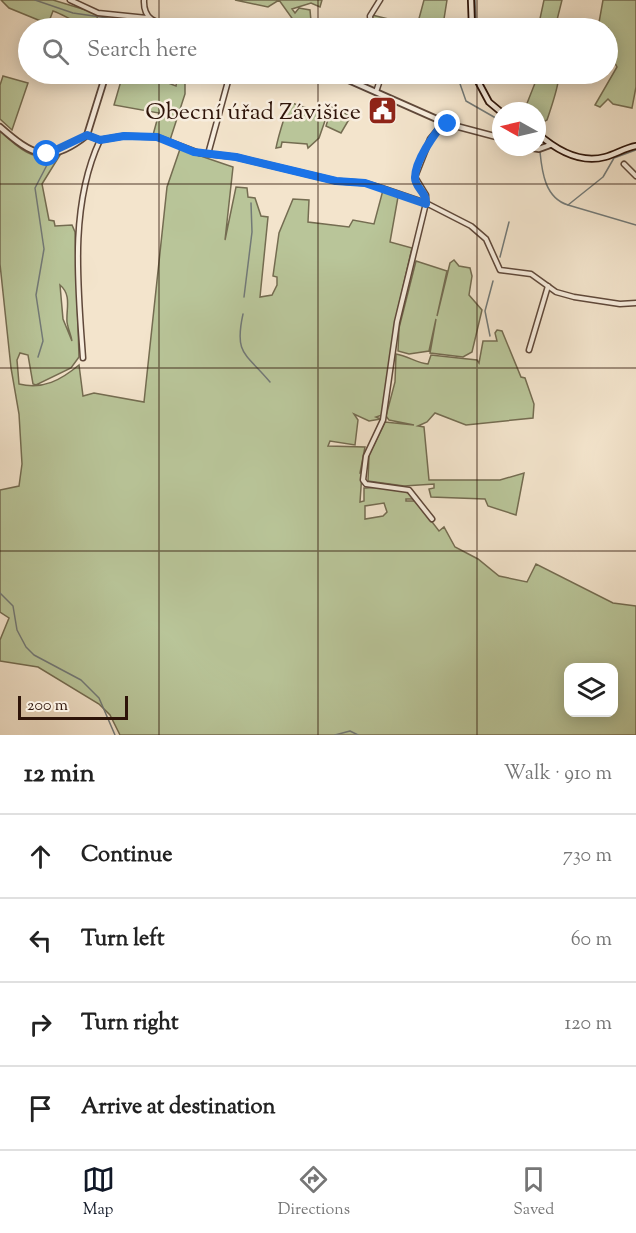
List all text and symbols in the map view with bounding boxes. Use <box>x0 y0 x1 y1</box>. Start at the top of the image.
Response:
search box <box>18 18 618 84</box>
icon: search <box>39 35 72 68</box>
text: Search here <box>87 35 197 67</box>
public building icon: Obecní úřad Závišice <box>366 95 398 127</box>
place label: Obecní úřad Závišice <box>145 96 361 130</box>
north arrow <box>492 102 546 156</box>
route end <box>434 110 460 136</box>
route start <box>33 140 59 166</box>
map controls <box>564 663 618 717</box>
button: layers <box>564 663 618 717</box>
scale bar <box>18 693 128 720</box>
text: 200 m <box>27 695 68 718</box>
text: 12 min <box>24 756 95 793</box>
text: Walk · 910 m <box>504 760 612 789</box>
icon: ahead <box>24 840 57 873</box>
text: Continue <box>81 840 172 872</box>
text: 730 m <box>563 842 612 871</box>
icon: left <box>24 924 57 957</box>
text: Turn left <box>81 924 164 956</box>
text: 60 m <box>571 926 612 955</box>
icon: right <box>24 1008 57 1041</box>
text: Turn right <box>81 1008 178 1040</box>
text: 120 m <box>564 1010 612 1039</box>
icon: arrive <box>24 1092 57 1125</box>
text: Arrive at destination <box>81 1092 276 1124</box>
tab: Map <box>82 1163 115 1222</box>
tab: Directions <box>278 1163 350 1222</box>
tab: Saved <box>513 1163 554 1222</box>

